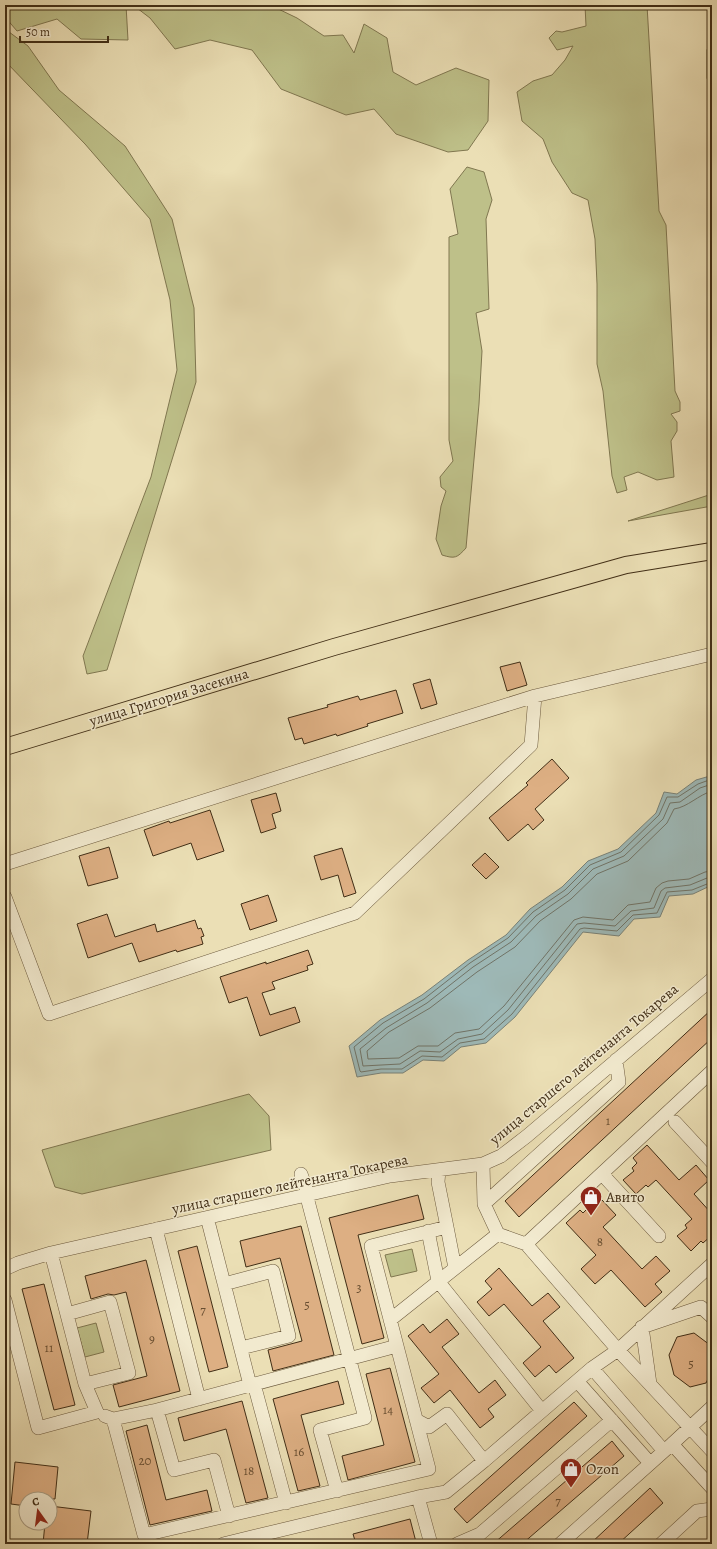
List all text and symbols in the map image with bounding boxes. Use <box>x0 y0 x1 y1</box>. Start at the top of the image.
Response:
scale bar <box>20 18 108 44</box>
text: 50 m <box>26 24 50 40</box>
street label: улица Григория Засекина <box>86 663 251 731</box>
street label: улица старшего лейтенанта Токарева <box>485 979 683 1150</box>
house number: 1 <box>606 1112 611 1129</box>
street label: улица старшего лейтенанта Токарева <box>169 1149 410 1219</box>
shop icon: Авито <box>578 1184 604 1217</box>
place label: Авито <box>605 1187 645 1207</box>
house number: 8 <box>597 1233 603 1250</box>
house number: 3 <box>356 1279 362 1296</box>
house number: 5 <box>304 1296 310 1313</box>
house number: 7 <box>200 1301 206 1318</box>
house number: 9 <box>149 1330 155 1347</box>
house number: 11 <box>45 1339 54 1356</box>
house number: 5 <box>688 1355 694 1372</box>
house number: 14 <box>383 1401 393 1418</box>
house number: 16 <box>294 1443 304 1460</box>
house number: 20 <box>138 1452 152 1469</box>
shop icon: Ozon <box>558 1456 584 1489</box>
place label: Ozon <box>586 1459 619 1479</box>
house number: 18 <box>244 1462 254 1479</box>
north arrow <box>18 1491 58 1531</box>
house number: 7 <box>555 1492 561 1509</box>
text: С <box>31 1494 41 1510</box>

